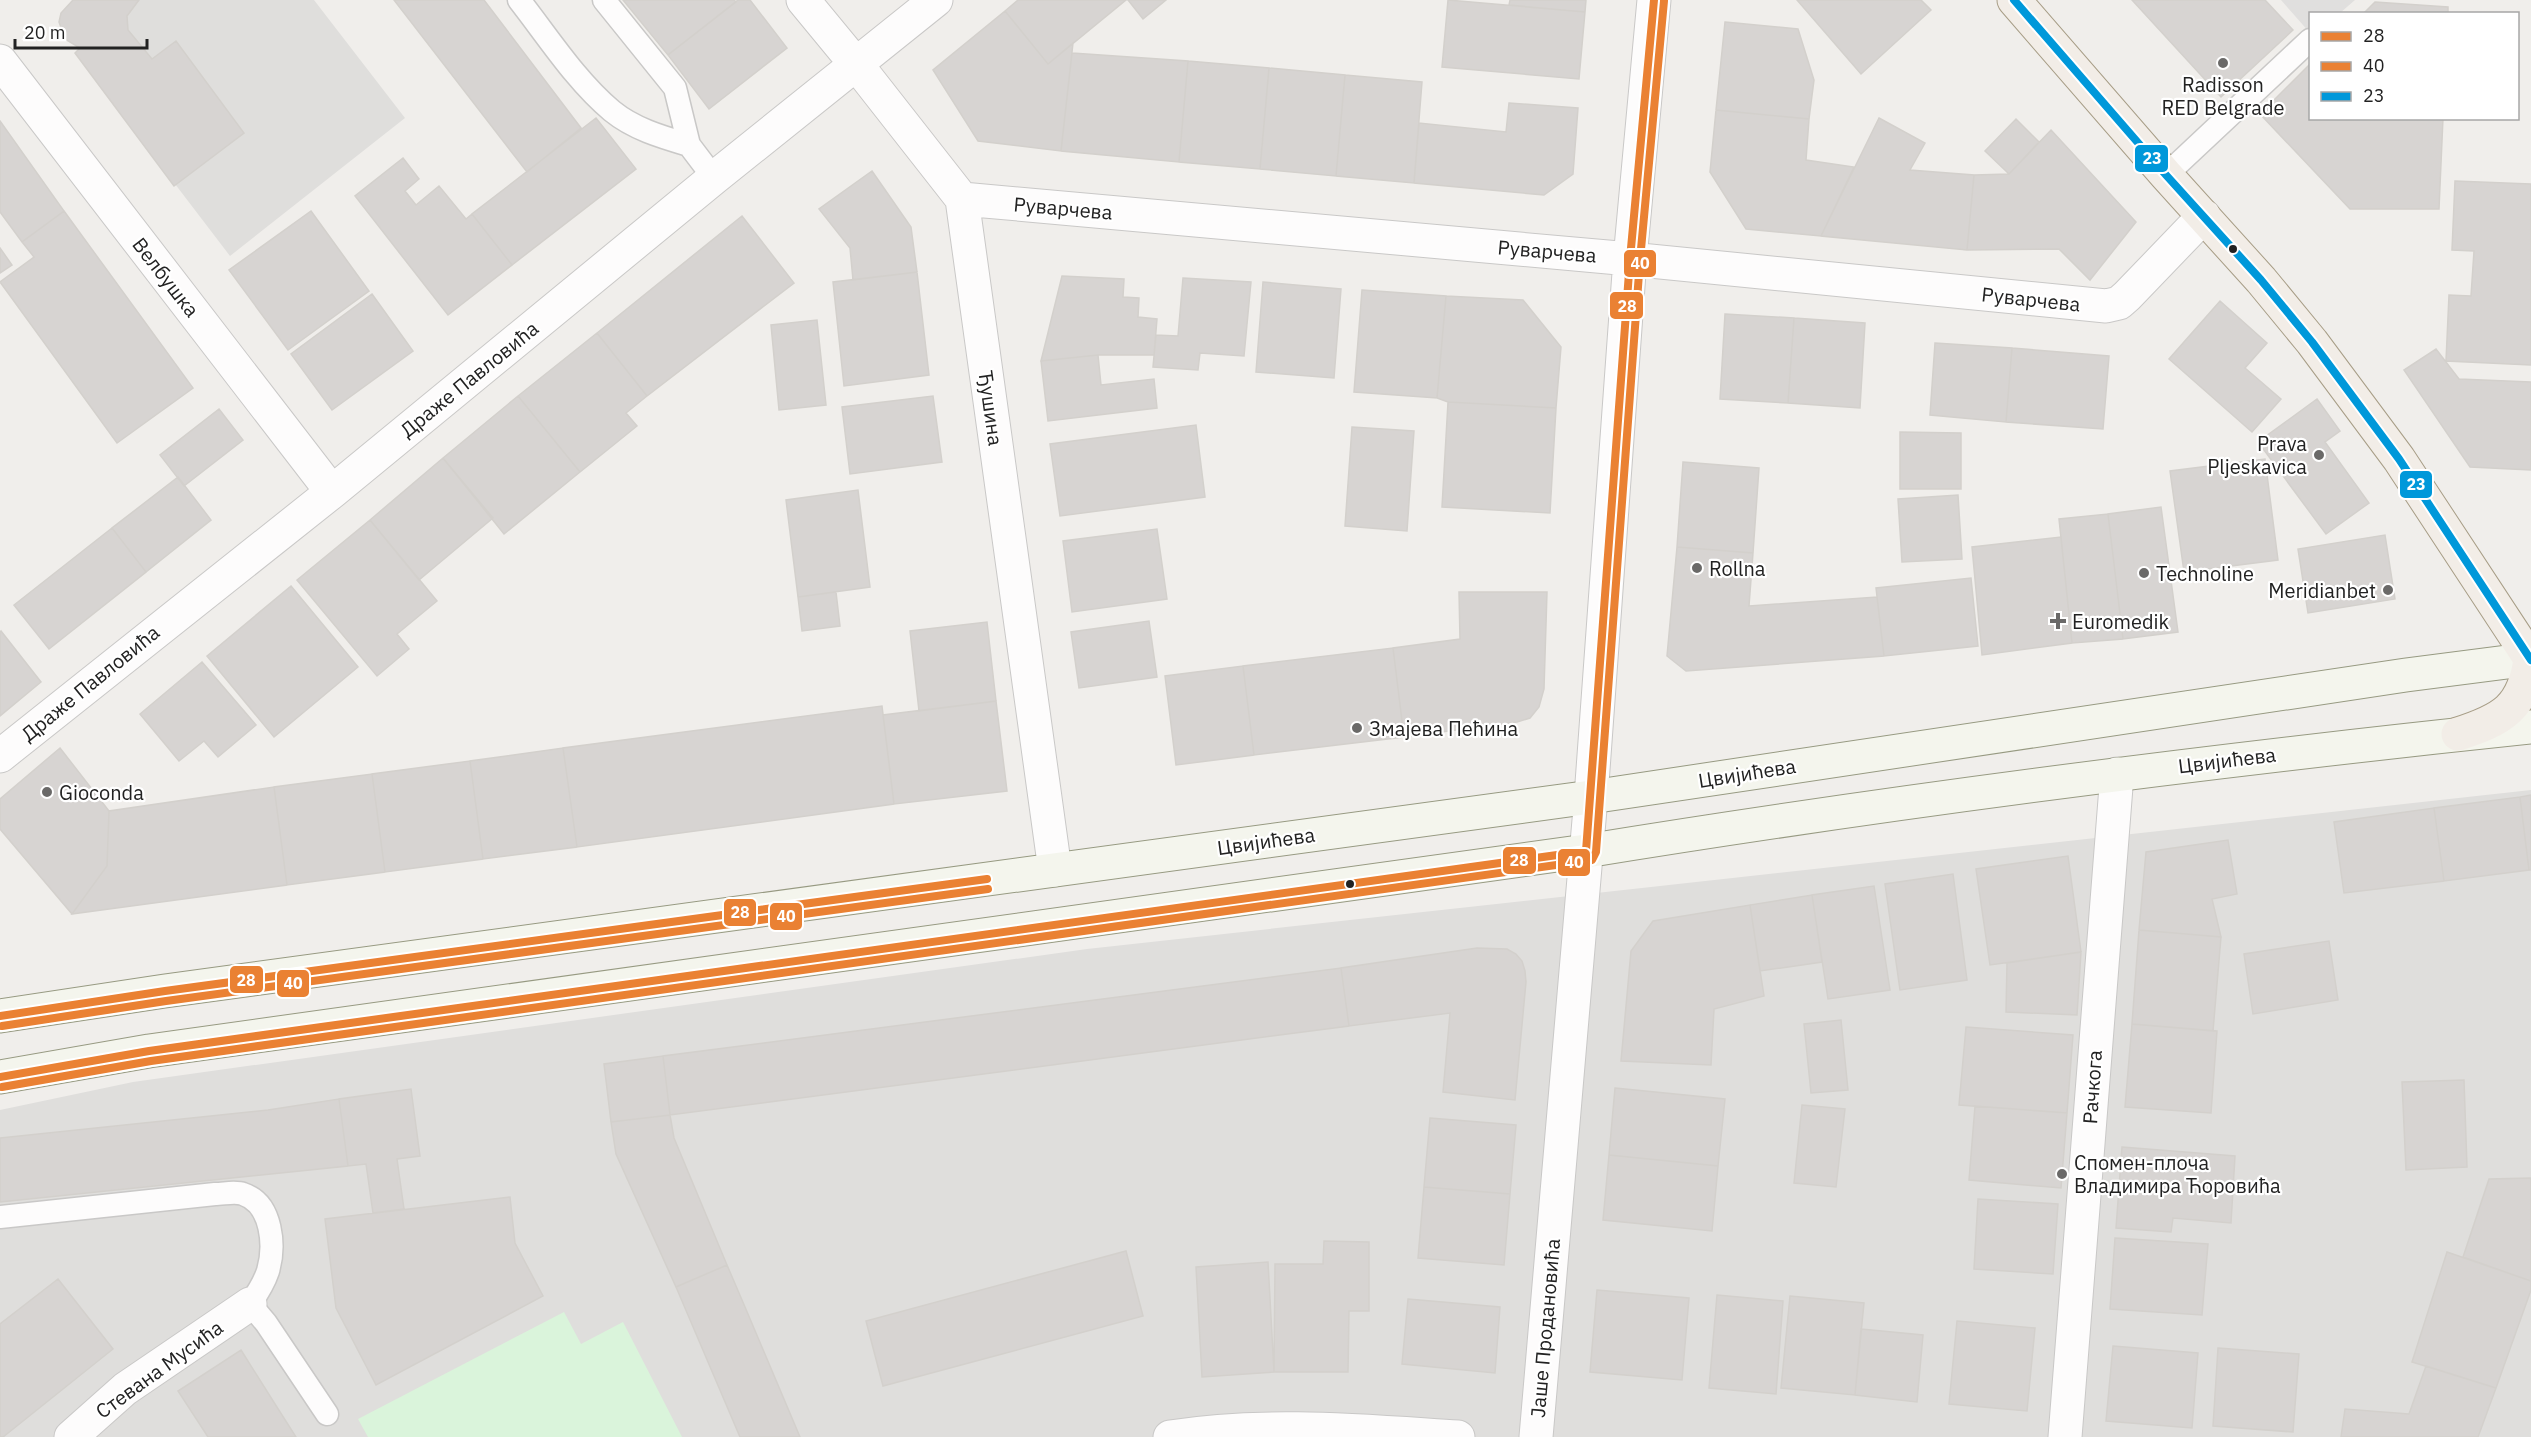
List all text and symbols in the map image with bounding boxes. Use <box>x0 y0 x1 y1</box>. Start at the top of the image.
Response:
scale bar <box>15 12 147 50</box>
legend <box>2309 12 2519 120</box>
text: 20 m <box>24 21 66 44</box>
text: 28 <box>2363 24 2385 47</box>
text: 40 <box>2363 54 2385 77</box>
marker: Radisson RED Belgrade <box>2216 56 2230 70</box>
place label: Radisson RED Belgrade <box>2161 71 2285 121</box>
text: 23 <box>2363 84 2385 107</box>
line badge: 23 <box>2134 144 2169 173</box>
text: 23 <box>2142 148 2162 168</box>
street label: Руварчева <box>1012 190 1114 226</box>
street label: Велбушка <box>126 232 206 323</box>
street label: Руварчева <box>1496 233 1598 269</box>
unlabelled marker <box>2227 243 2239 255</box>
line badge: 40 <box>1623 249 1657 278</box>
text: 40 <box>1630 253 1650 273</box>
street label: Руварчева <box>1980 280 2082 318</box>
line badge: 28 <box>1609 291 1644 320</box>
text: 28 <box>1617 296 1637 316</box>
street label: Драже Павловића <box>394 315 544 443</box>
street label: Ђушина <box>972 369 1010 448</box>
place label: Prava Pljeskavica <box>2207 430 2307 480</box>
marker: Prava Pljeskavica <box>2312 448 2326 462</box>
line badge: 23 <box>2399 470 2433 499</box>
text: 23 <box>2406 474 2426 494</box>
place label: Rollna <box>1709 555 1766 582</box>
place label: Technoline <box>2156 560 2254 587</box>
marker: Rollna <box>1690 561 1704 575</box>
marker: Technoline <box>2137 566 2151 580</box>
place label: Meridianbet <box>2268 577 2376 604</box>
marker: Meridianbet <box>2381 583 2395 597</box>
place label: Euromedik <box>2072 608 2170 635</box>
marker: Euromedik <box>2049 612 2067 630</box>
street label: Драже Павловића <box>15 619 165 747</box>
place label: Змајева Пећина <box>1369 715 1519 742</box>
marker: Змајева Пећина <box>1350 721 1364 735</box>
street label: Цвијићева <box>2177 741 2278 779</box>
street label: Цвијићева <box>1696 752 1798 794</box>
place label: Gioconda <box>59 779 144 806</box>
marker: Gioconda <box>40 785 54 799</box>
street label: Цвијићева <box>1215 821 1317 861</box>
line badge: 28 <box>1502 846 1537 875</box>
line badge: 40 <box>1557 848 1591 877</box>
text: 28 <box>1509 850 1529 870</box>
text: 40 <box>1564 852 1584 872</box>
unlabelled marker <box>1344 878 1356 890</box>
line badge: 28 <box>723 898 757 927</box>
text: 28 <box>730 902 750 922</box>
line badge: 40 <box>769 902 803 931</box>
text: 40 <box>776 906 796 926</box>
line badge: 28 <box>229 965 264 994</box>
line badge: 40 <box>276 969 310 998</box>
text: 28 <box>236 970 256 990</box>
text: 40 <box>283 973 303 993</box>
street label: Рачкога <box>2076 1049 2108 1125</box>
place label: Спомен-плоча Владимира Ћоровића <box>2074 1149 2281 1199</box>
marker: Спомен-плоча Владимира Ћоровића <box>2055 1167 2069 1181</box>
street label: Јаше Продановића <box>1524 1237 1566 1419</box>
street label: Стевана Мусића <box>90 1313 228 1424</box>

